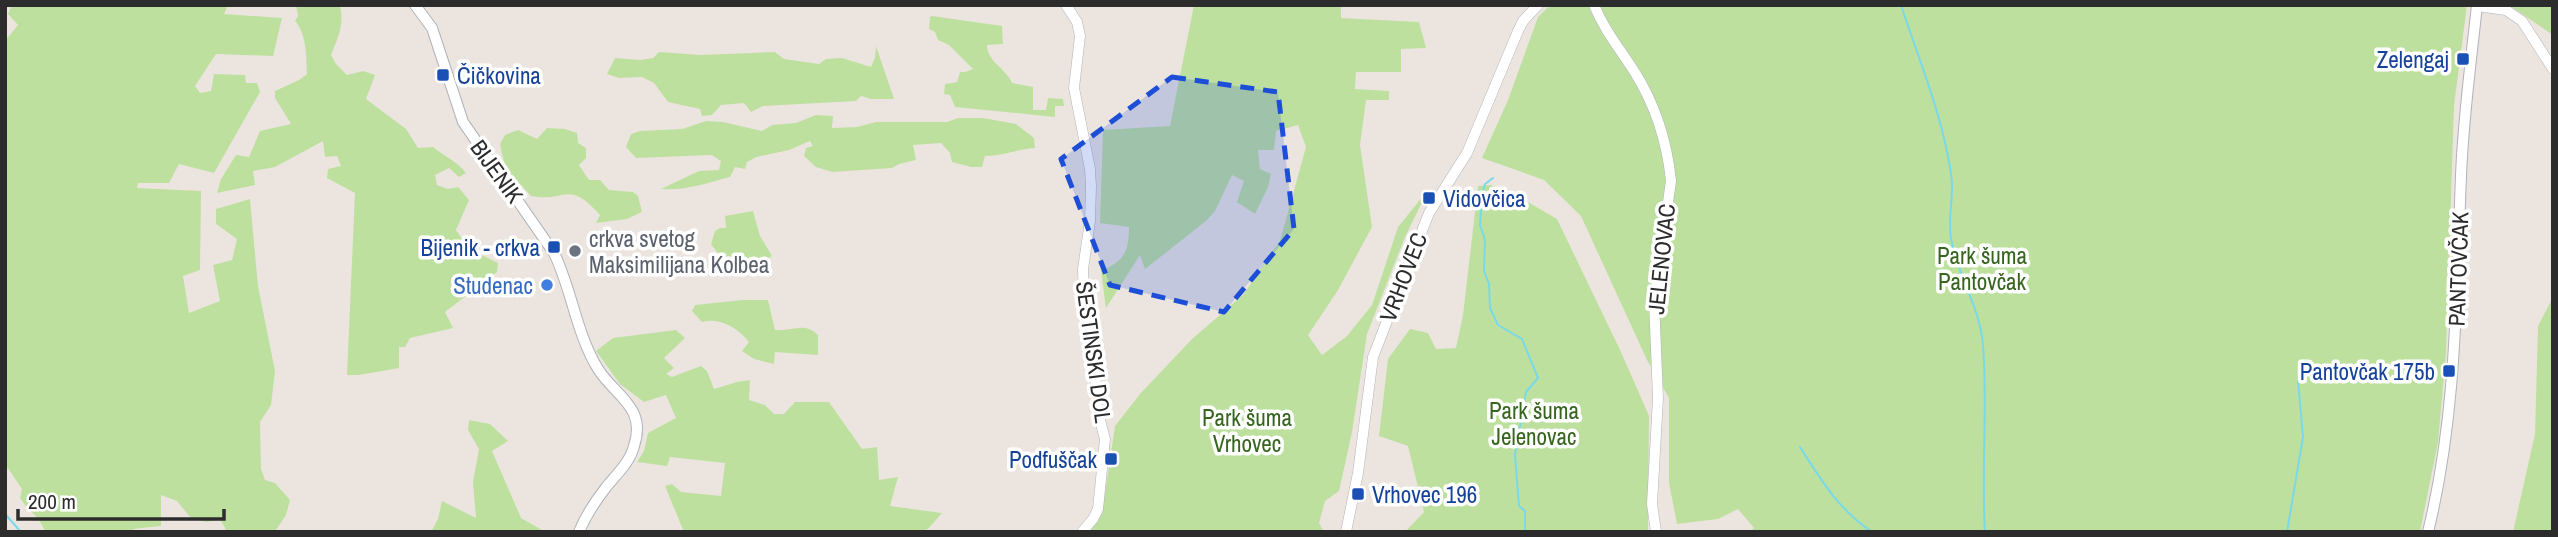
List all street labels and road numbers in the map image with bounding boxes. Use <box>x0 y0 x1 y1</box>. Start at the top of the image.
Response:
street label: BIJENIK <box>464 133 531 209</box>
street label: JELENOVAC <box>1640 202 1682 316</box>
street label: PANTOVČAK <box>2441 211 2476 327</box>
street label: VRHOVEC <box>1372 228 1434 326</box>
street label: ŠESTINSKI DOL <box>1069 279 1119 425</box>

